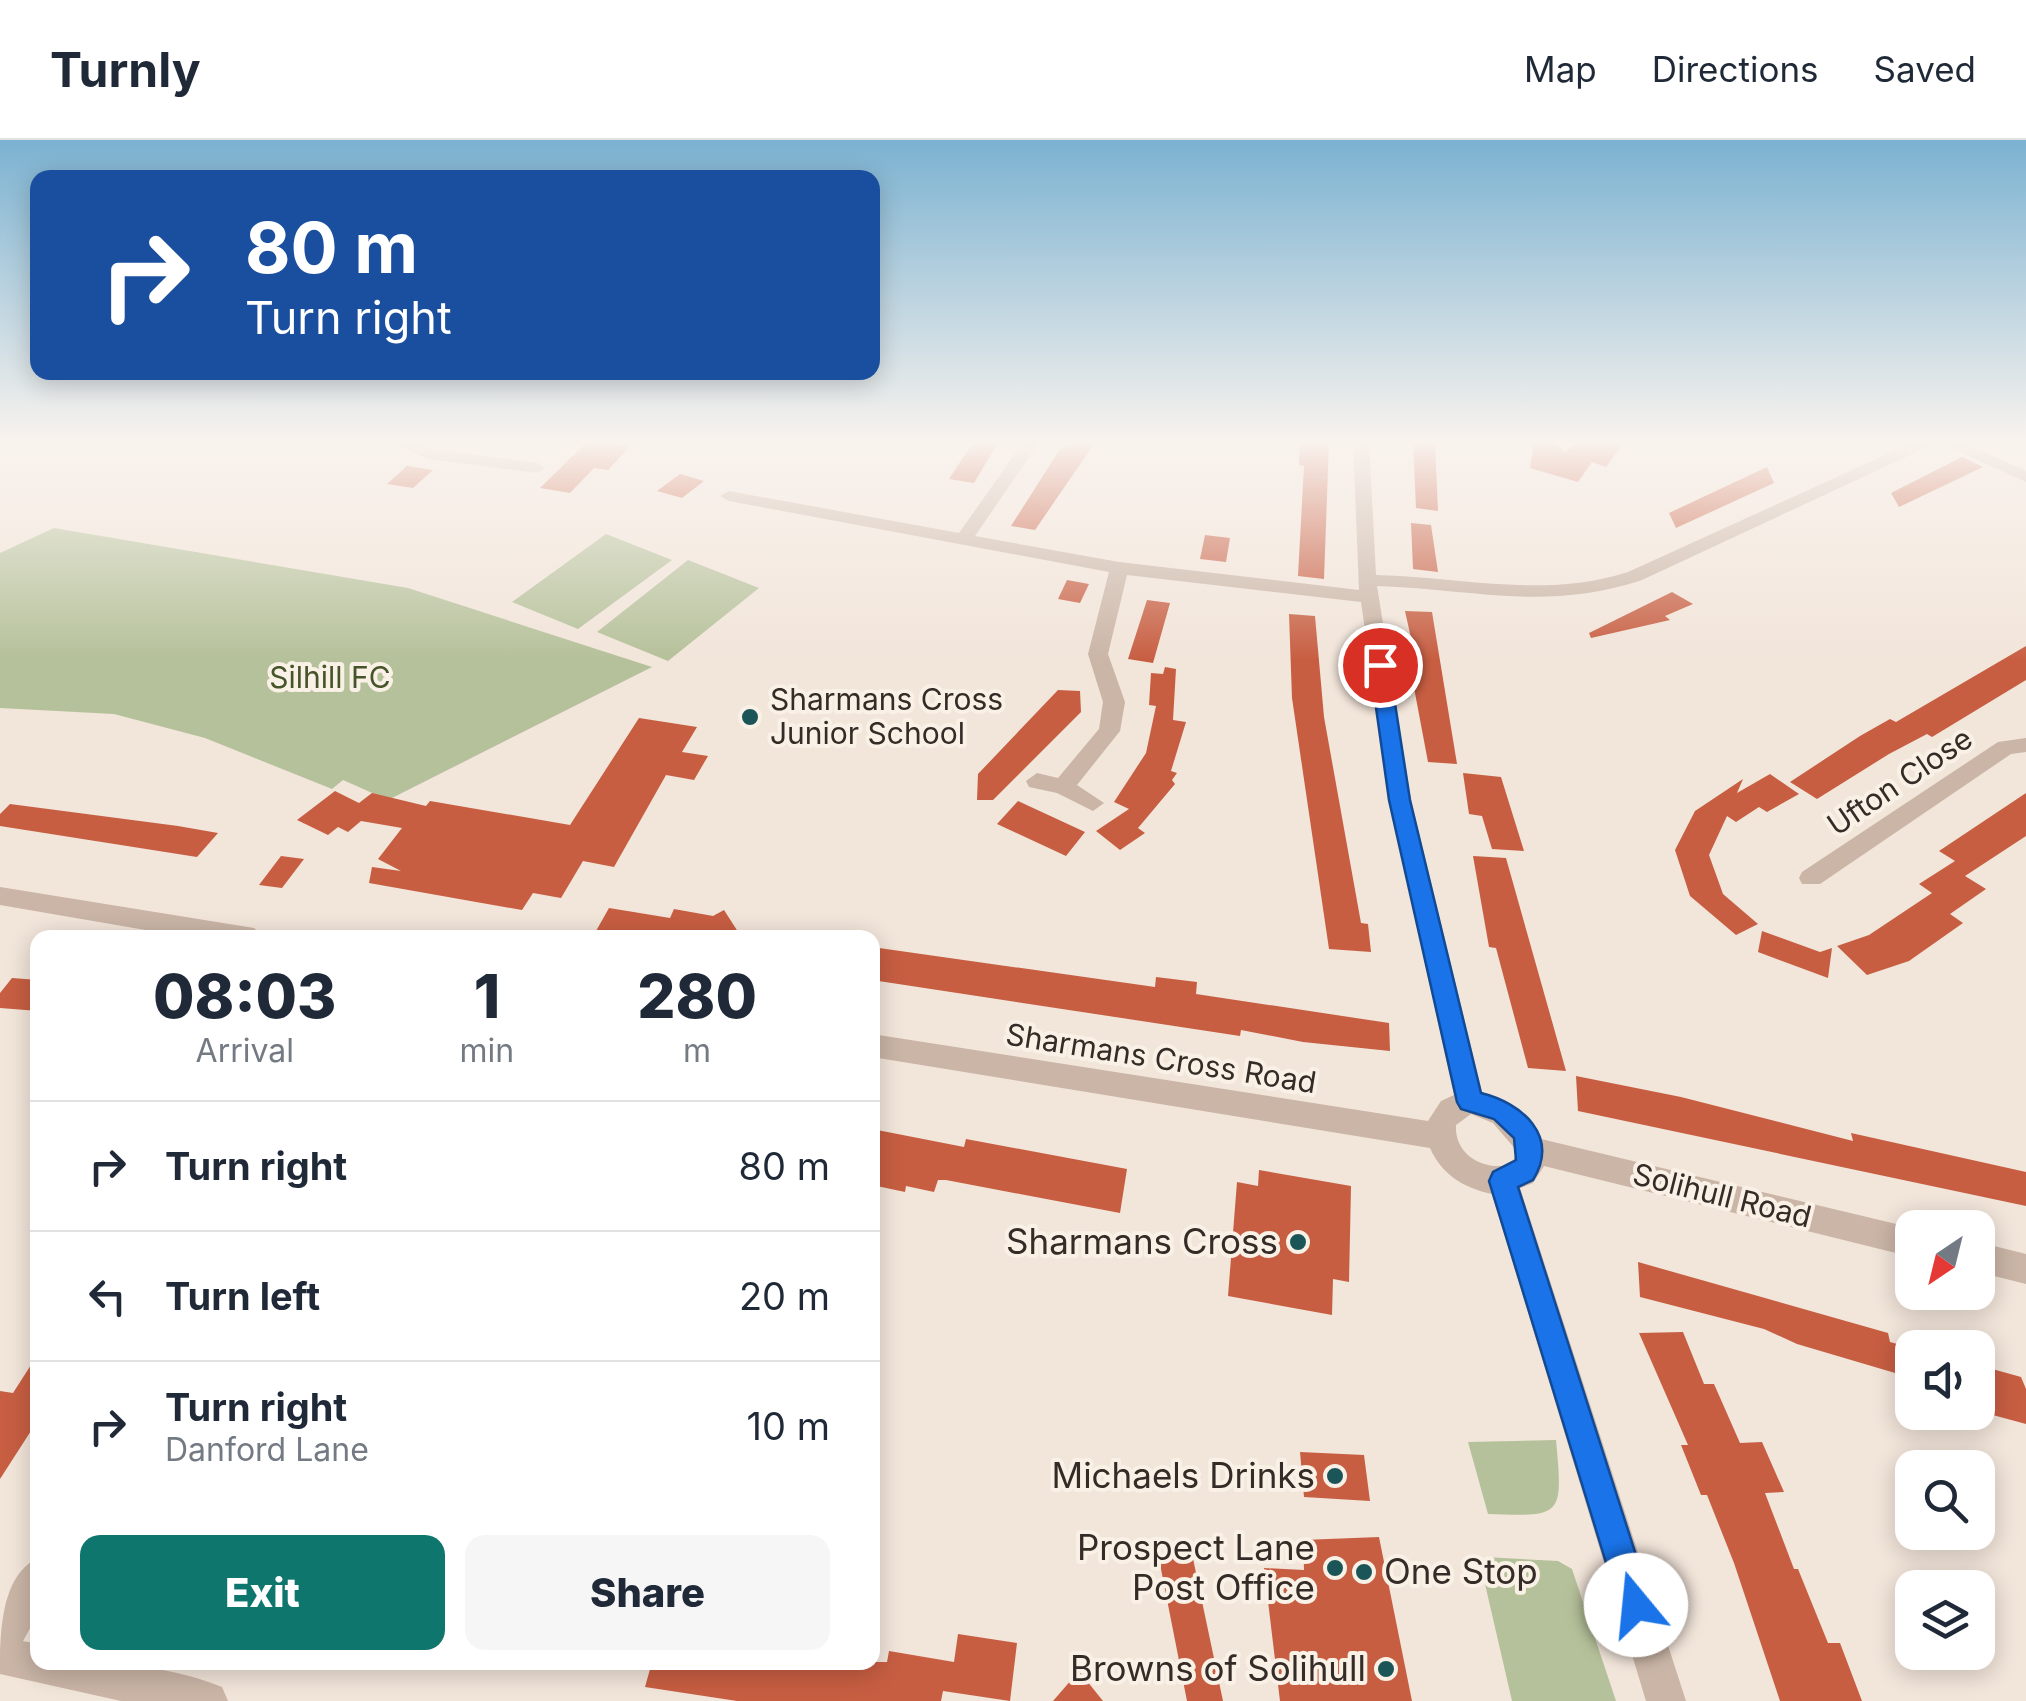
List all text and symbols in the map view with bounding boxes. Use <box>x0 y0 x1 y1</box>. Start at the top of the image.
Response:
text: Turnly <box>50 40 201 99</box>
text: Map <box>1524 48 1597 90</box>
text: Directions <box>1652 48 1819 90</box>
text: Saved <box>1874 48 1976 90</box>
text: 80 m <box>245 205 418 290</box>
icon: right <box>80 210 210 340</box>
text: Turn right <box>245 290 452 345</box>
pin <box>1338 623 1423 708</box>
icon: arrive <box>1353 638 1408 693</box>
park label: Silhill FC <box>269 659 391 695</box>
place label: Sharmans Cross Junior School <box>770 681 1003 751</box>
marker: Sharmans Cross Junior School <box>739 706 761 728</box>
street label: Ufton Close <box>1820 720 1979 843</box>
text: 08:03 <box>153 960 337 1032</box>
text: 1 <box>474 960 500 1032</box>
text: 280 <box>637 960 757 1032</box>
street label: Sharmans Cross Road <box>1003 1016 1319 1100</box>
text: Arrival <box>196 1031 294 1070</box>
text: min <box>460 1031 514 1070</box>
text: m <box>683 1031 711 1070</box>
icon: right <box>80 1139 135 1194</box>
text: Turn right <box>165 1143 347 1189</box>
text: 80 m <box>739 1143 830 1189</box>
street label: Solihull Road <box>1629 1155 1815 1235</box>
north arrow <box>1895 1210 1995 1310</box>
map controls <box>1895 1210 1995 1670</box>
place label: Sharmans Cross <box>1006 1220 1278 1262</box>
marker: Sharmans Cross <box>1287 1231 1309 1253</box>
icon: left <box>80 1269 135 1324</box>
text: Turn left <box>165 1273 320 1319</box>
text: 20 m <box>739 1273 830 1319</box>
button: sound <box>1895 1330 1995 1430</box>
text: Turn right <box>165 1384 347 1430</box>
icon: right <box>80 1399 135 1454</box>
text: 10 m <box>747 1403 830 1449</box>
text: Danford Lane <box>165 1430 369 1469</box>
button: search <box>1895 1450 1995 1550</box>
place label: Michaels Drinks <box>1052 1454 1315 1496</box>
marker: Michaels Drinks <box>1324 1465 1346 1487</box>
place label: Prospect Lane Post Office <box>1077 1526 1315 1608</box>
button: Exit <box>80 1535 445 1650</box>
button: Share <box>465 1535 830 1650</box>
place label: One Stop <box>1384 1550 1538 1592</box>
position arrow <box>1584 1553 1688 1657</box>
marker: Prospect Lane Post Office <box>1324 1557 1346 1579</box>
marker: One Stop <box>1353 1561 1375 1583</box>
button: layers <box>1895 1570 1995 1670</box>
place label: Browns of Solihull <box>1070 1647 1366 1689</box>
marker: Browns of Solihull <box>1375 1658 1397 1680</box>

